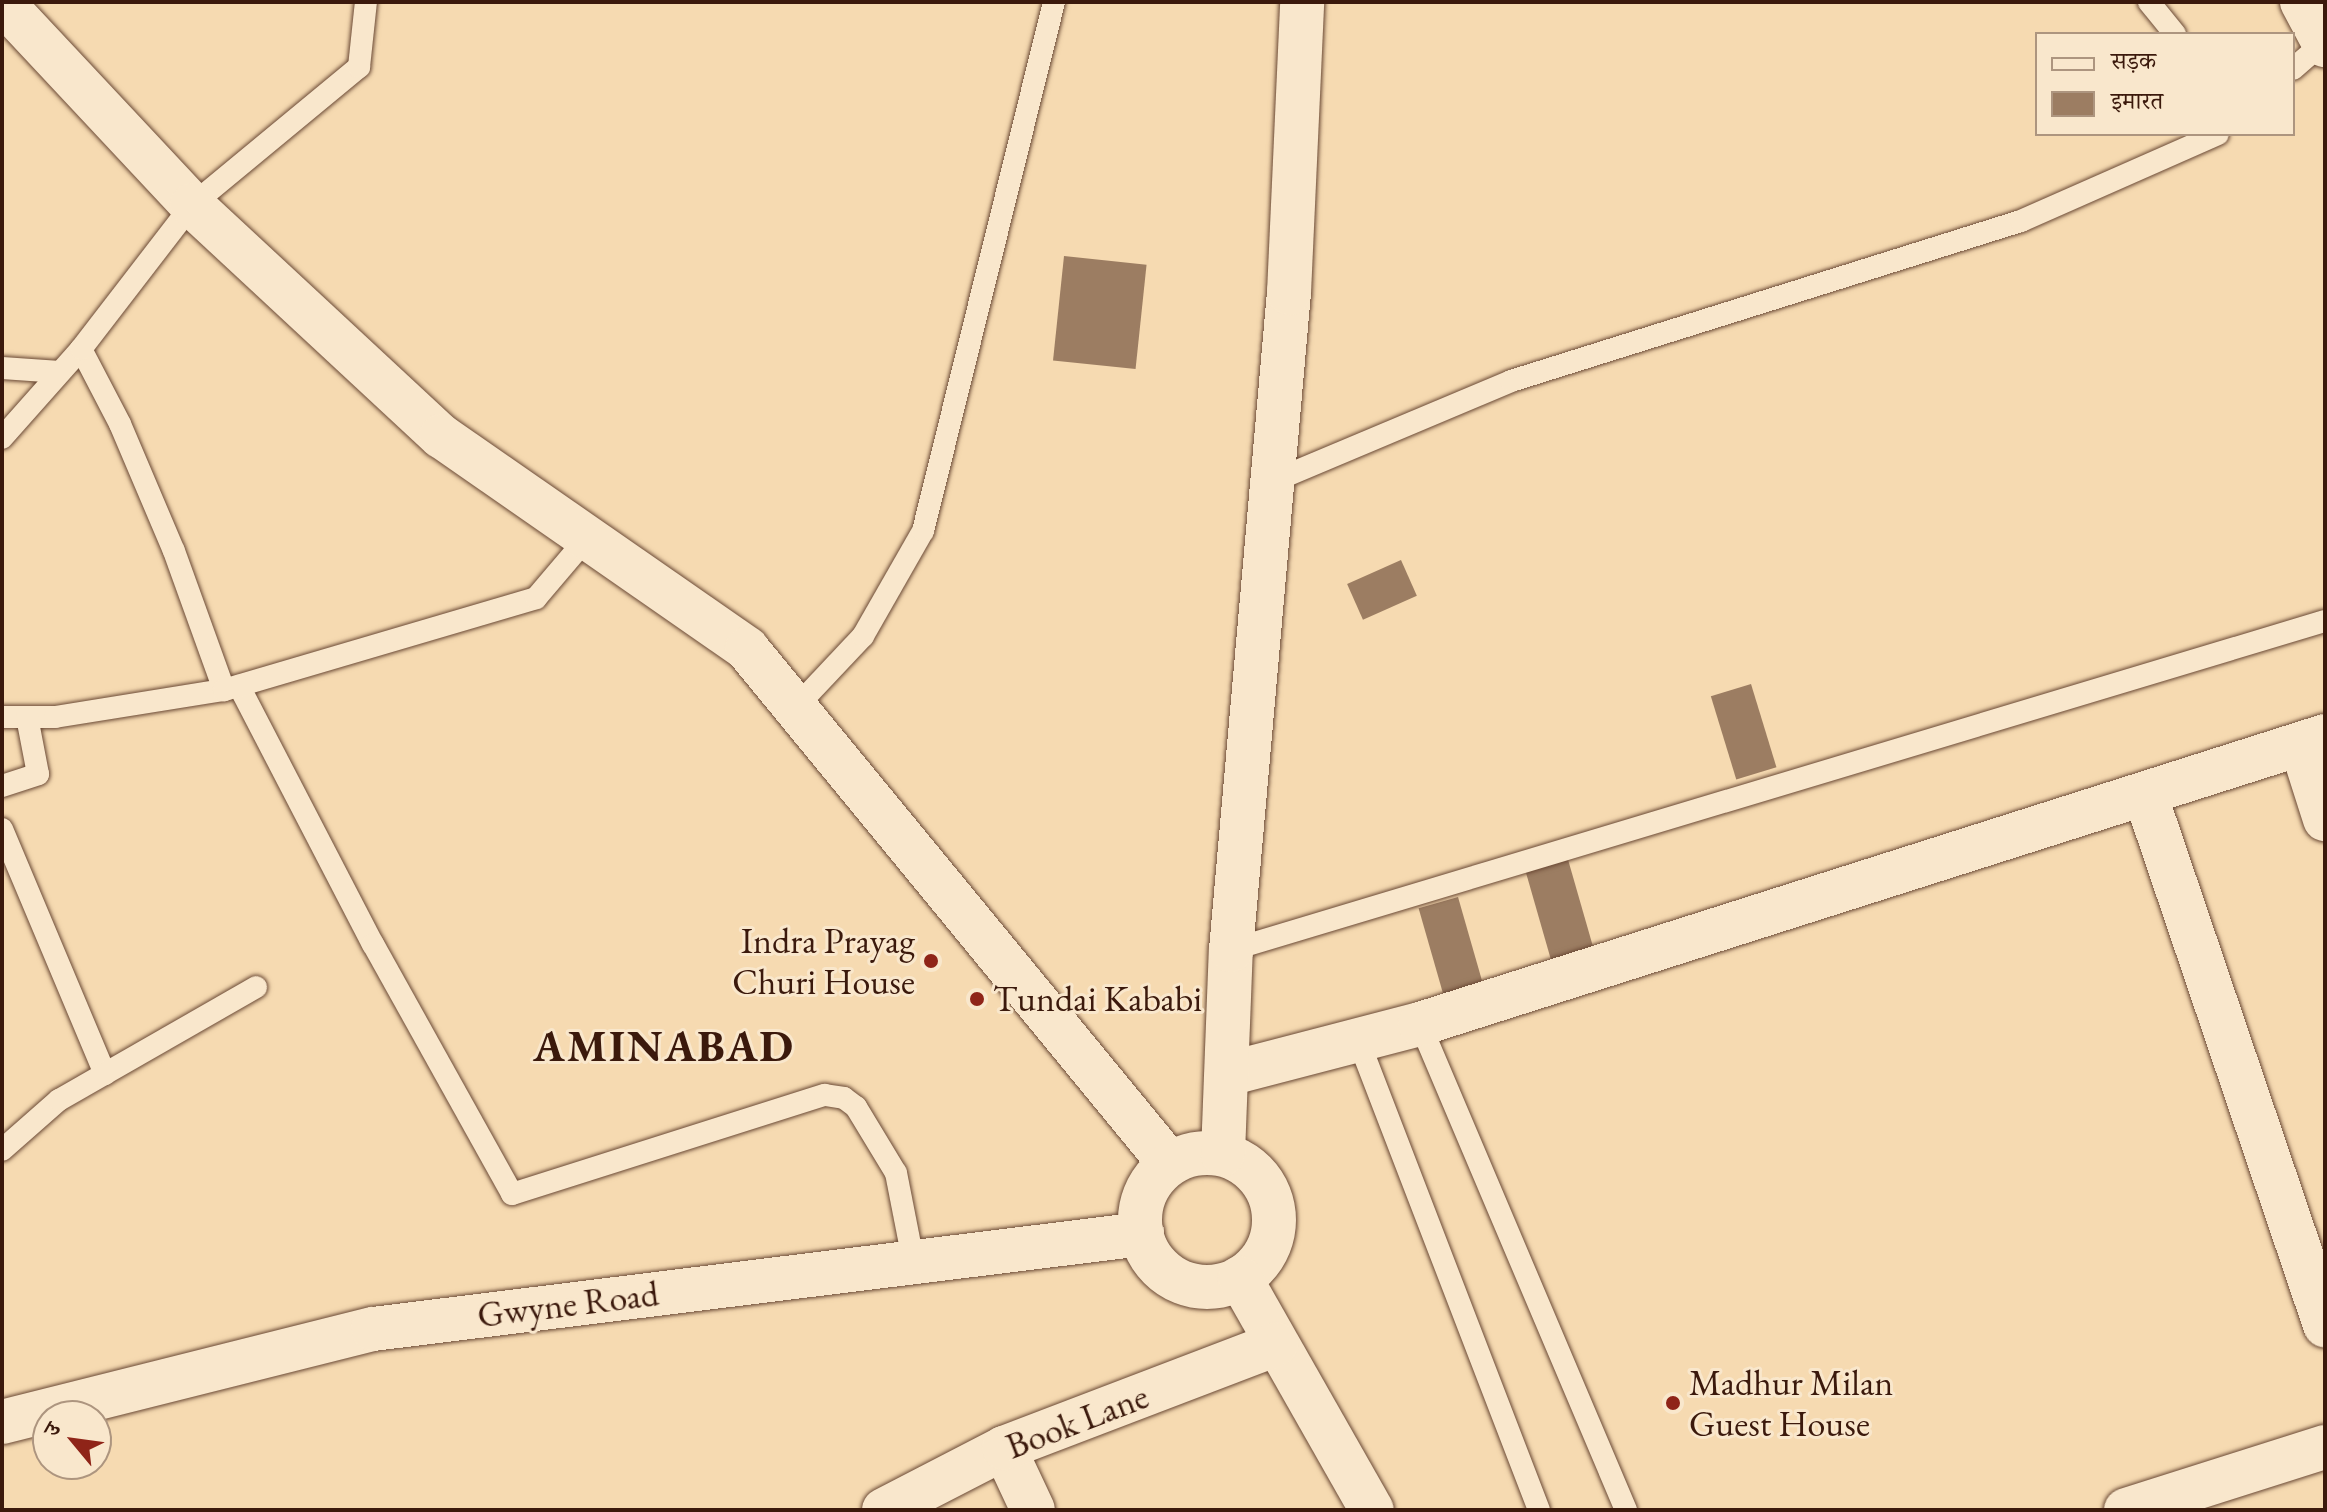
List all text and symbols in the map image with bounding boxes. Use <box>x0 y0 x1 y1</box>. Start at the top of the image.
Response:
legend <box>2035 32 2295 136</box>
text: सड़क <box>2111 45 2156 76</box>
text: इमारत <box>2111 85 2163 116</box>
place label: Indra Prayag Churi House <box>732 918 915 1003</box>
marker: Indra Prayag Churi House <box>922 952 940 970</box>
place label: Tundai Kababi <box>993 977 1202 1021</box>
marker: Tundai Kababi <box>968 990 986 1008</box>
district label: AMINABAD <box>533 1020 795 1072</box>
street label: Gwyne Road <box>475 1271 661 1337</box>
place label: Madhur Milan Guest House <box>1689 1360 1893 1445</box>
street label: Book Lane <box>1000 1374 1154 1468</box>
marker: Madhur Milan Guest House <box>1664 1394 1682 1412</box>
north arrow <box>32 1400 112 1480</box>
text: उ <box>37 1417 68 1441</box>

